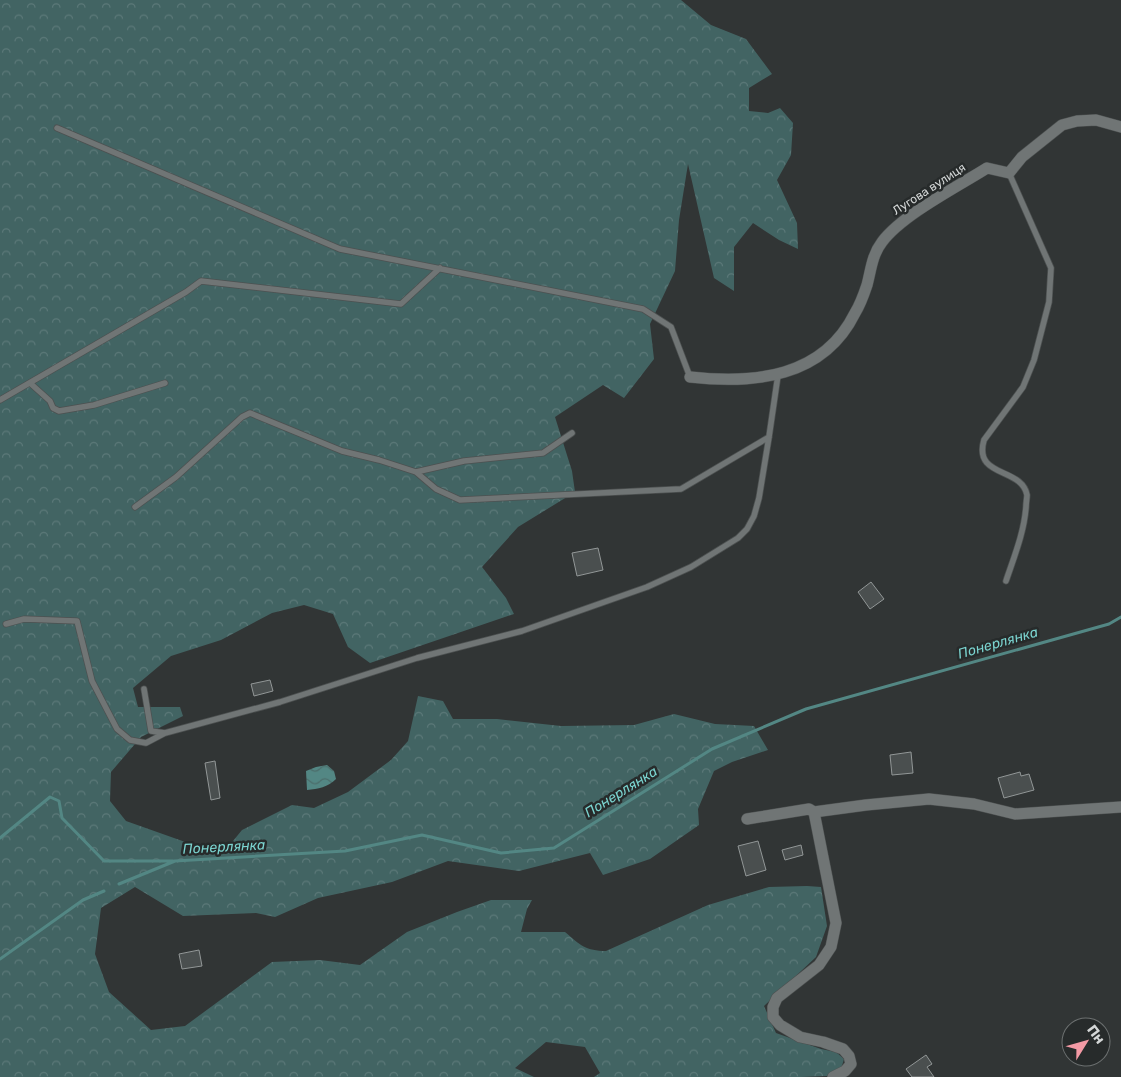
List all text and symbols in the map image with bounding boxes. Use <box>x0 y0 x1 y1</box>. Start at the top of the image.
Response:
street label: Лугова вулиця <box>890 160 968 218</box>
water label: Понерлянка <box>956 623 1040 663</box>
water label: Понерлянка <box>582 763 660 821</box>
water label: Понерлянка <box>182 836 266 858</box>
north arrow <box>1061 1017 1111 1067</box>
text: Пн <box>1083 1022 1109 1047</box>

